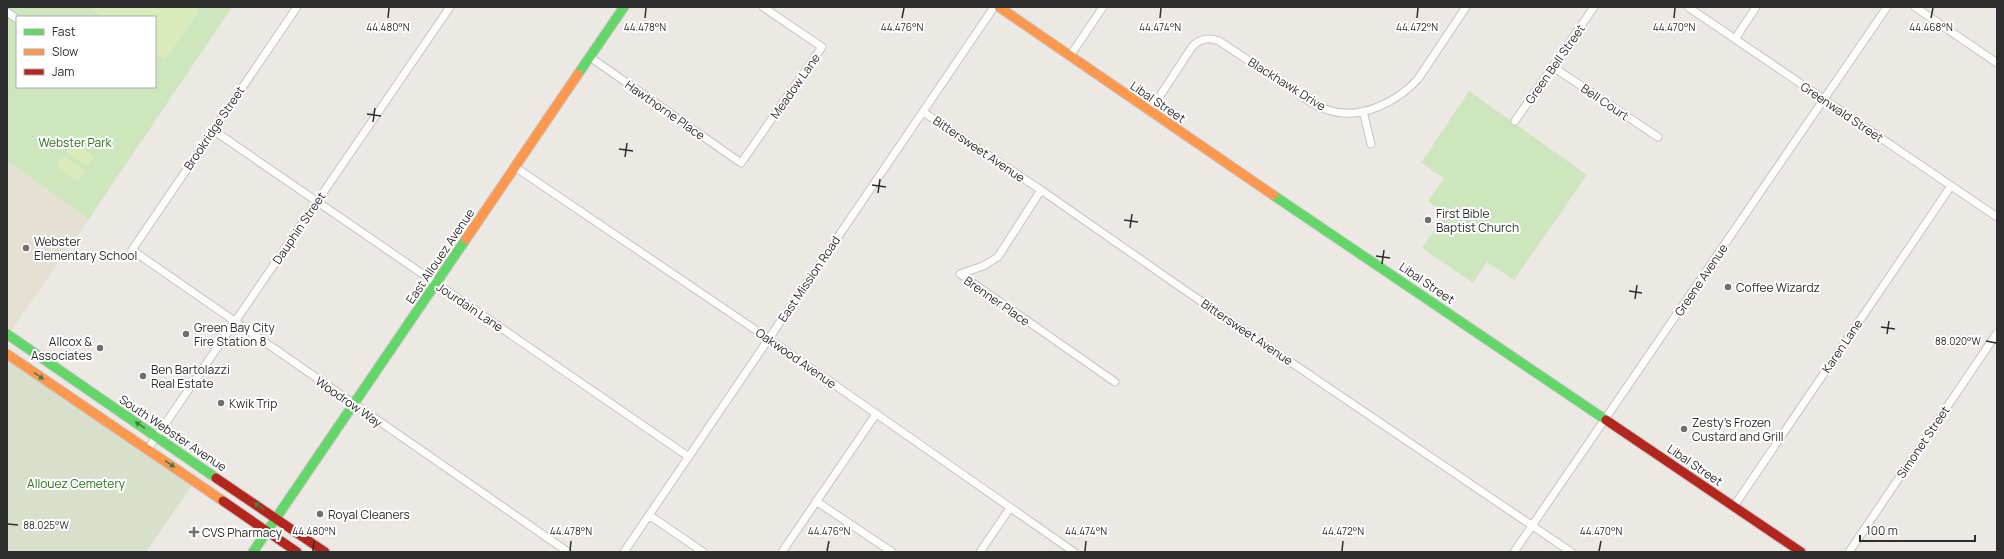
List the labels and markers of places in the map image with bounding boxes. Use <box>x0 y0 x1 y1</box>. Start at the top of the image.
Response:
place label: First Bible Baptist Church <box>1436 205 1519 236</box>
marker: First Bible Baptist Church <box>1423 215 1433 225</box>
place label: Webster Elementary School <box>34 233 137 264</box>
marker: Webster Elementary School <box>21 243 31 253</box>
place label: Coffee Wizardz <box>1736 279 1820 296</box>
marker: Coffee Wizardz <box>1723 282 1733 292</box>
place label: Green Bay City Fire Station 8 <box>194 319 275 350</box>
marker: Green Bay City Fire Station 8 <box>181 329 191 339</box>
place label: Allcox & Associates <box>31 333 92 364</box>
marker: Allcox & Associates <box>95 343 105 353</box>
place label: Ben Bartolazzi Real Estate <box>151 361 230 392</box>
marker: Ben Bartolazzi Real Estate <box>138 371 148 381</box>
place label: Kwik Trip <box>229 395 277 412</box>
marker: Kwik Trip <box>216 398 226 408</box>
place label: Zesty's Frozen Custard and Grill <box>1692 414 1784 445</box>
marker: Zesty's Frozen Custard and Grill <box>1679 424 1689 434</box>
place label: Royal Cleaners <box>328 506 410 523</box>
marker: Royal Cleaners <box>315 509 325 519</box>
place label: CVS Pharmacy <box>202 524 283 541</box>
marker: CVS Pharmacy <box>189 527 199 537</box>

